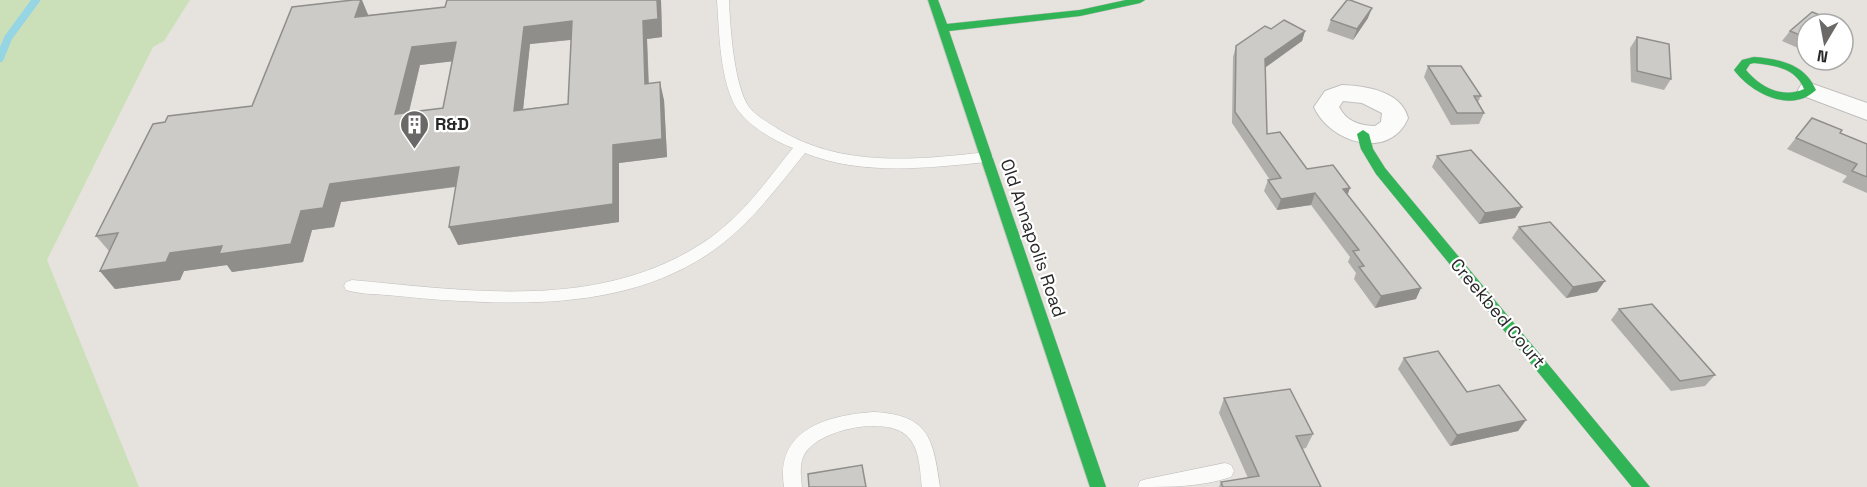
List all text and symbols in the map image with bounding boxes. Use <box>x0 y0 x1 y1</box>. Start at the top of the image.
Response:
north arrow <box>1795 12 1855 72</box>
text: N <box>1815 45 1830 68</box>
building icon: R&D <box>398 108 430 150</box>
place label: R&D <box>435 112 469 135</box>
street label: Old Annapolis Road <box>996 156 1071 320</box>
street label: Creekbed Court <box>1446 253 1551 372</box>

